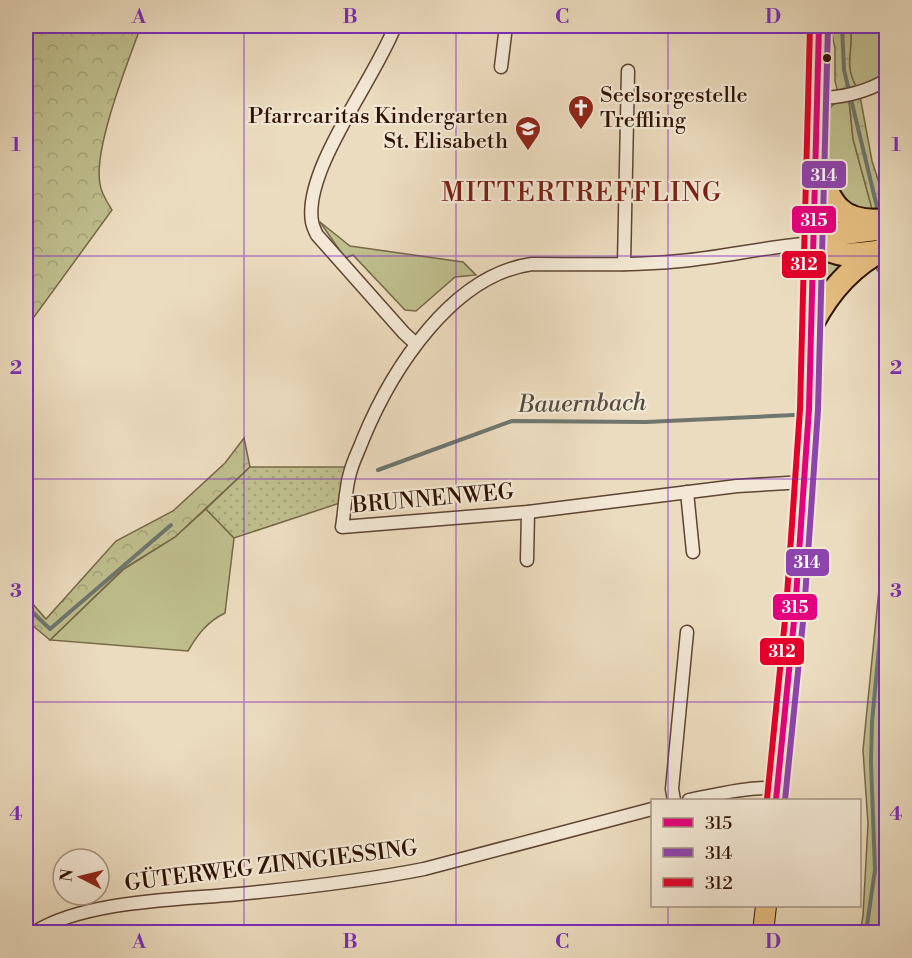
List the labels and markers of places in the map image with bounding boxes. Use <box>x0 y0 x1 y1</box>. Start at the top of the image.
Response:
unlabelled marker <box>821 52 833 64</box>
place label: Seelsorgestelle Treffling <box>600 82 748 134</box>
church icon: Seelsorgestelle Treffling <box>566 93 596 131</box>
place label: Pfarrcaritas Kindergarten St. Elisabeth <box>248 103 508 155</box>
school or university icon: Pfarrcaritas Kindergarten St. Elisabeth <box>513 114 543 152</box>

